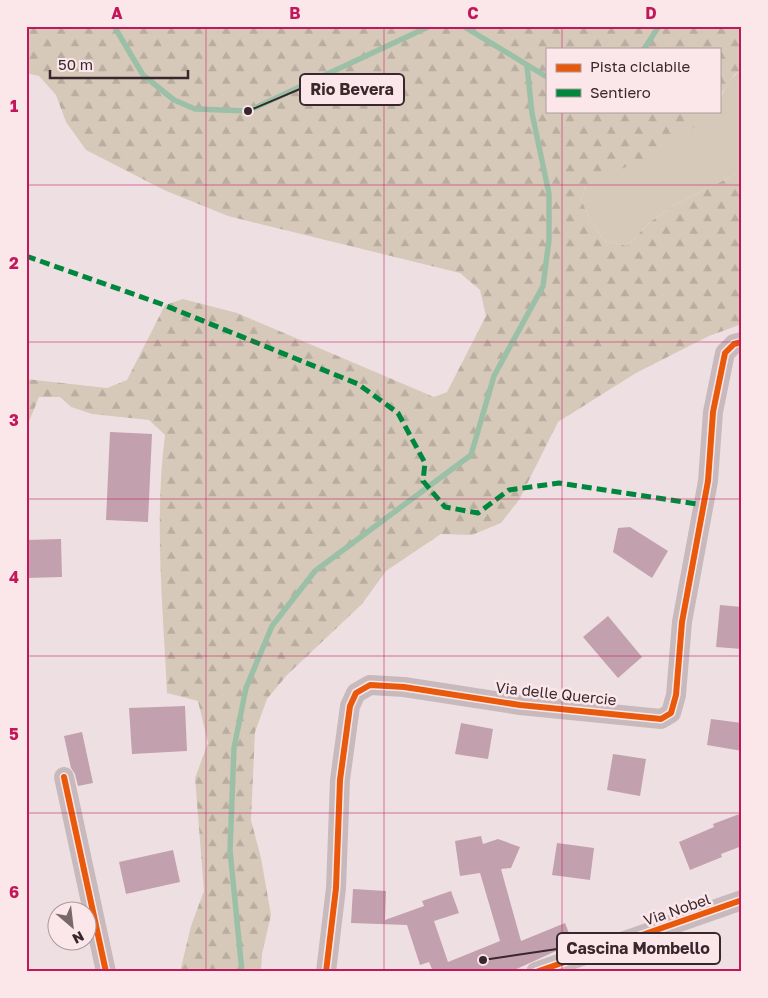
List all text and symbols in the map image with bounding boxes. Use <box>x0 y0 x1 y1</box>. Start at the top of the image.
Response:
text: A <box>111 3 123 23</box>
text: B <box>289 3 301 23</box>
text: C <box>467 3 479 23</box>
text: D <box>645 3 657 23</box>
scale bar <box>50 48 188 80</box>
legend <box>546 48 720 112</box>
text: 50 m <box>58 55 93 73</box>
text: Pista ciclabile <box>590 57 691 75</box>
callout: Rio Bevera <box>300 74 404 105</box>
text: Rio Bevera <box>310 79 394 99</box>
text: Sentiero <box>590 83 651 101</box>
text: 1 <box>10 96 18 116</box>
text: 2 <box>9 253 19 273</box>
text: 3 <box>9 410 19 430</box>
text: 4 <box>9 567 19 587</box>
street label: Via delle Quercie <box>495 678 618 708</box>
text: 5 <box>9 724 19 744</box>
text: 6 <box>9 882 19 902</box>
street label: Via Nobel <box>641 889 713 929</box>
north arrow <box>48 900 98 950</box>
text: N <box>70 928 87 948</box>
callout: Cascina Mombello <box>557 933 720 964</box>
text: Cascina Mombello <box>566 938 710 958</box>

